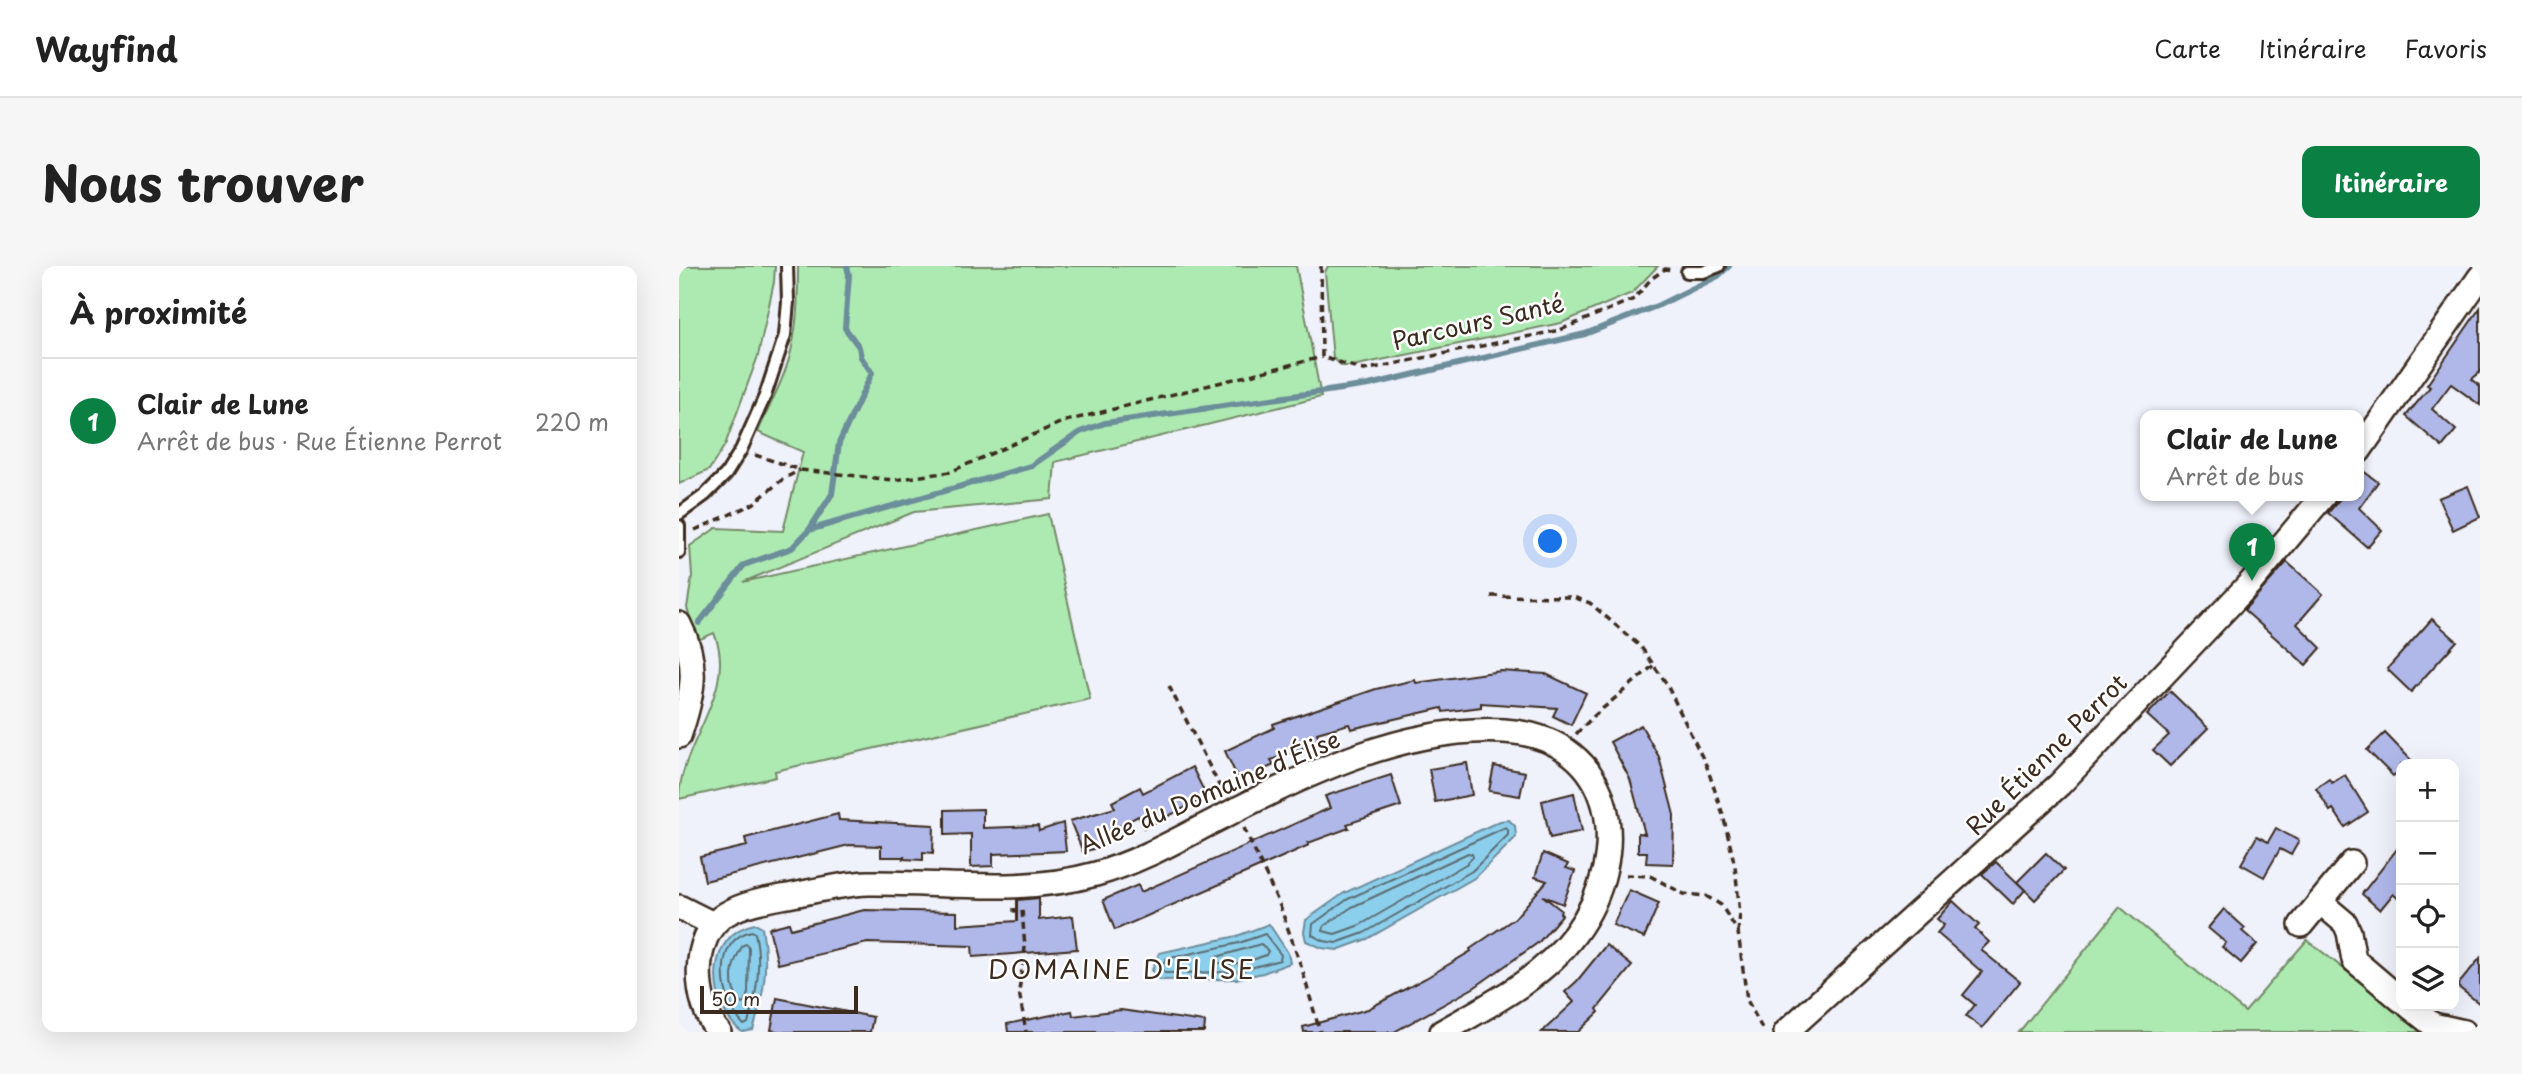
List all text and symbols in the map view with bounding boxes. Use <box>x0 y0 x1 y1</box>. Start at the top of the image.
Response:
text: Wayfind <box>35 23 178 73</box>
text: Carte <box>2154 30 2221 66</box>
text: Itinéraire <box>2259 30 2367 66</box>
text: Favoris <box>2405 30 2487 66</box>
text: Nous trouver <box>42 145 364 219</box>
button: Itinéraire <box>2302 146 2480 218</box>
street label: Parcours Santé <box>1388 284 1567 358</box>
text: À proximité <box>70 289 247 334</box>
text: Clair de Lune <box>137 384 309 423</box>
text: 1 <box>88 404 99 439</box>
text: 220 m <box>535 404 609 439</box>
popup <box>2140 410 2364 501</box>
text: Clair de Lune <box>2166 419 2338 458</box>
text: Arrêt de bus · Rue Étienne Perrot <box>137 423 502 458</box>
text: Arrêt de bus <box>2166 458 2304 493</box>
pin: 1 <box>2229 523 2275 581</box>
your location <box>1533 524 1567 558</box>
street label: Rue Étienne Perrot <box>1957 665 2135 842</box>
street label: Allée du Domaine d'Élise <box>1073 720 1345 862</box>
map controls <box>2396 759 2459 1011</box>
button: + <box>2396 759 2459 822</box>
button: − <box>2396 822 2459 885</box>
button: locate <box>2396 885 2459 948</box>
button: layers <box>2396 948 2459 1011</box>
district label: DOMAINE D'ELISE <box>988 949 1256 988</box>
scale bar <box>700 983 857 1015</box>
text: 50 m <box>711 984 760 1012</box>

